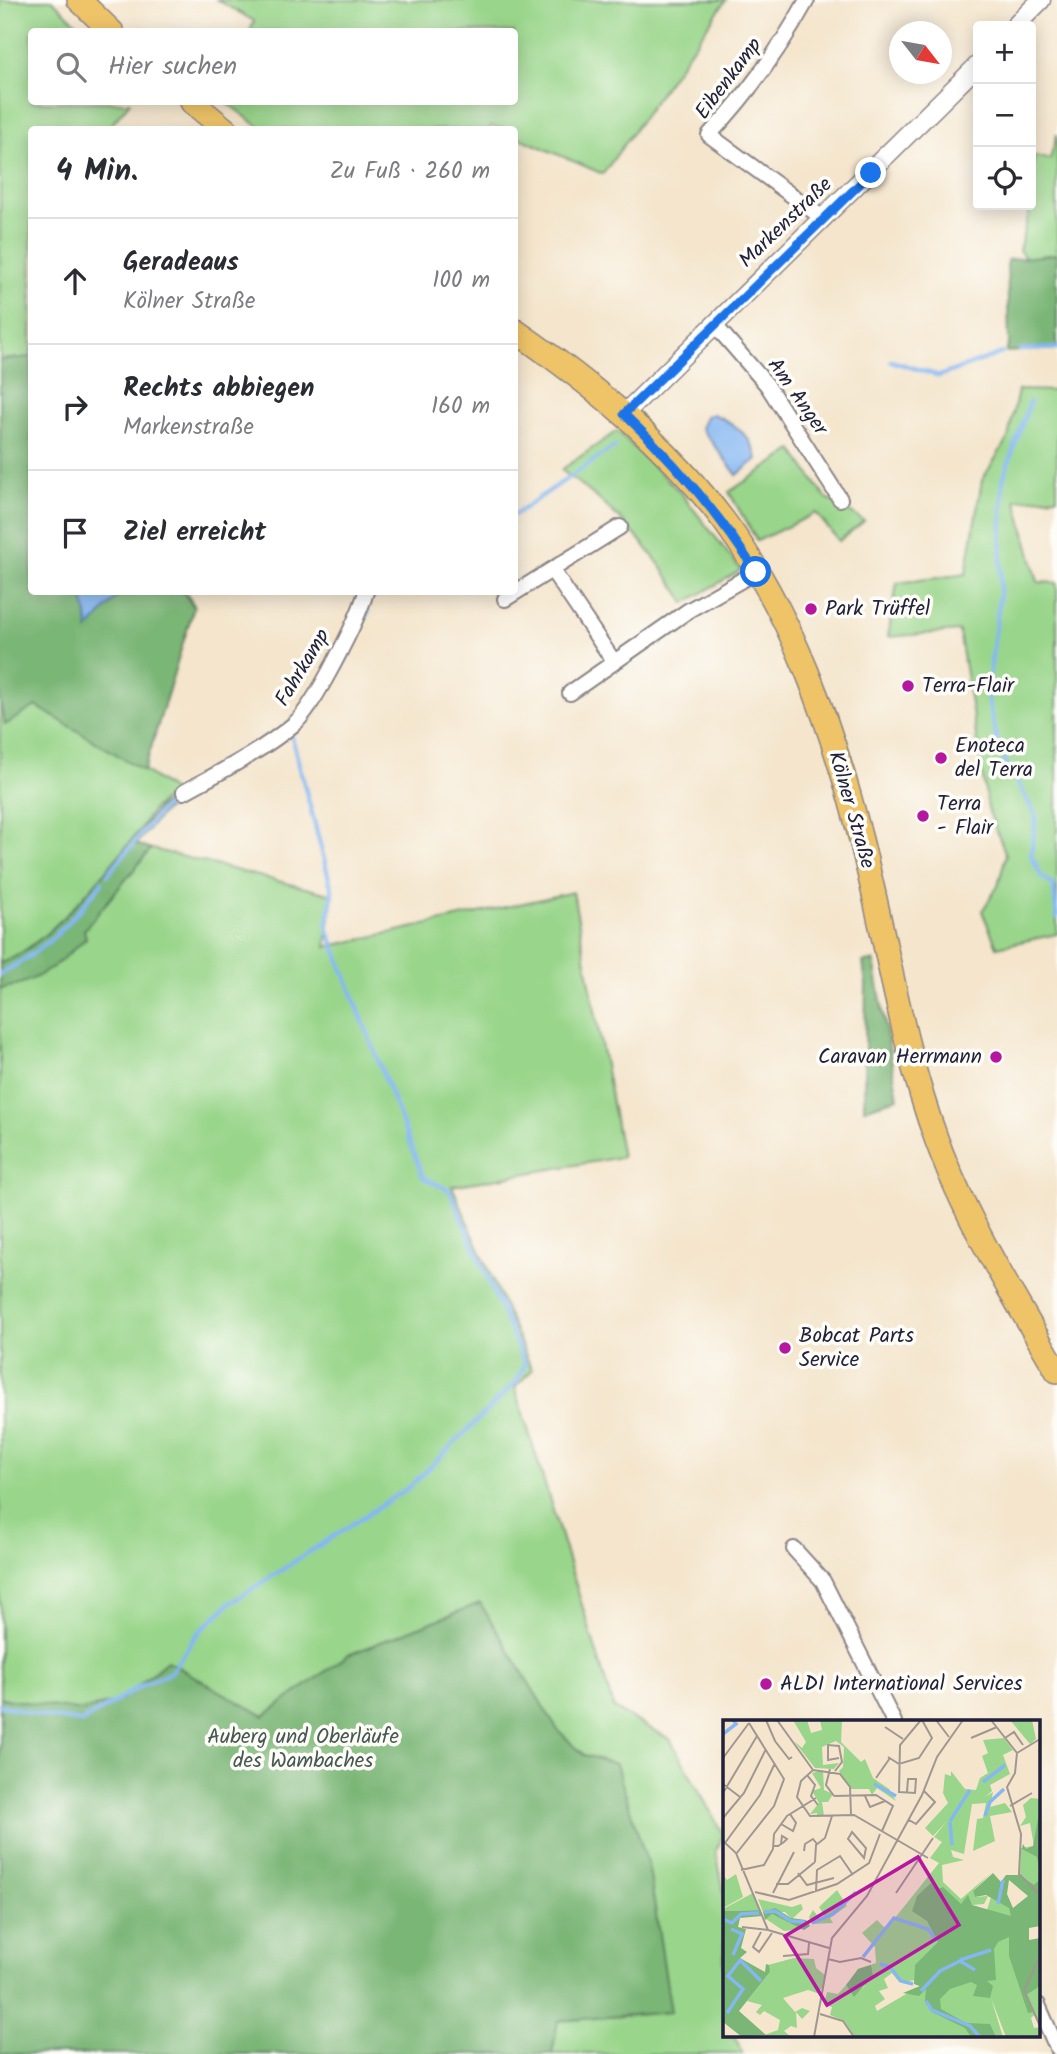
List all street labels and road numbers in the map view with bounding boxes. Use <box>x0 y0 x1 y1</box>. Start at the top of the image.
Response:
street label: Eibenkamp <box>687 31 771 127</box>
street label: Markenstraße <box>732 169 841 276</box>
street label: Am Anger <box>758 351 836 443</box>
street label: Fahrkamp <box>267 623 339 713</box>
street label: Kölner Straße <box>818 747 884 873</box>

